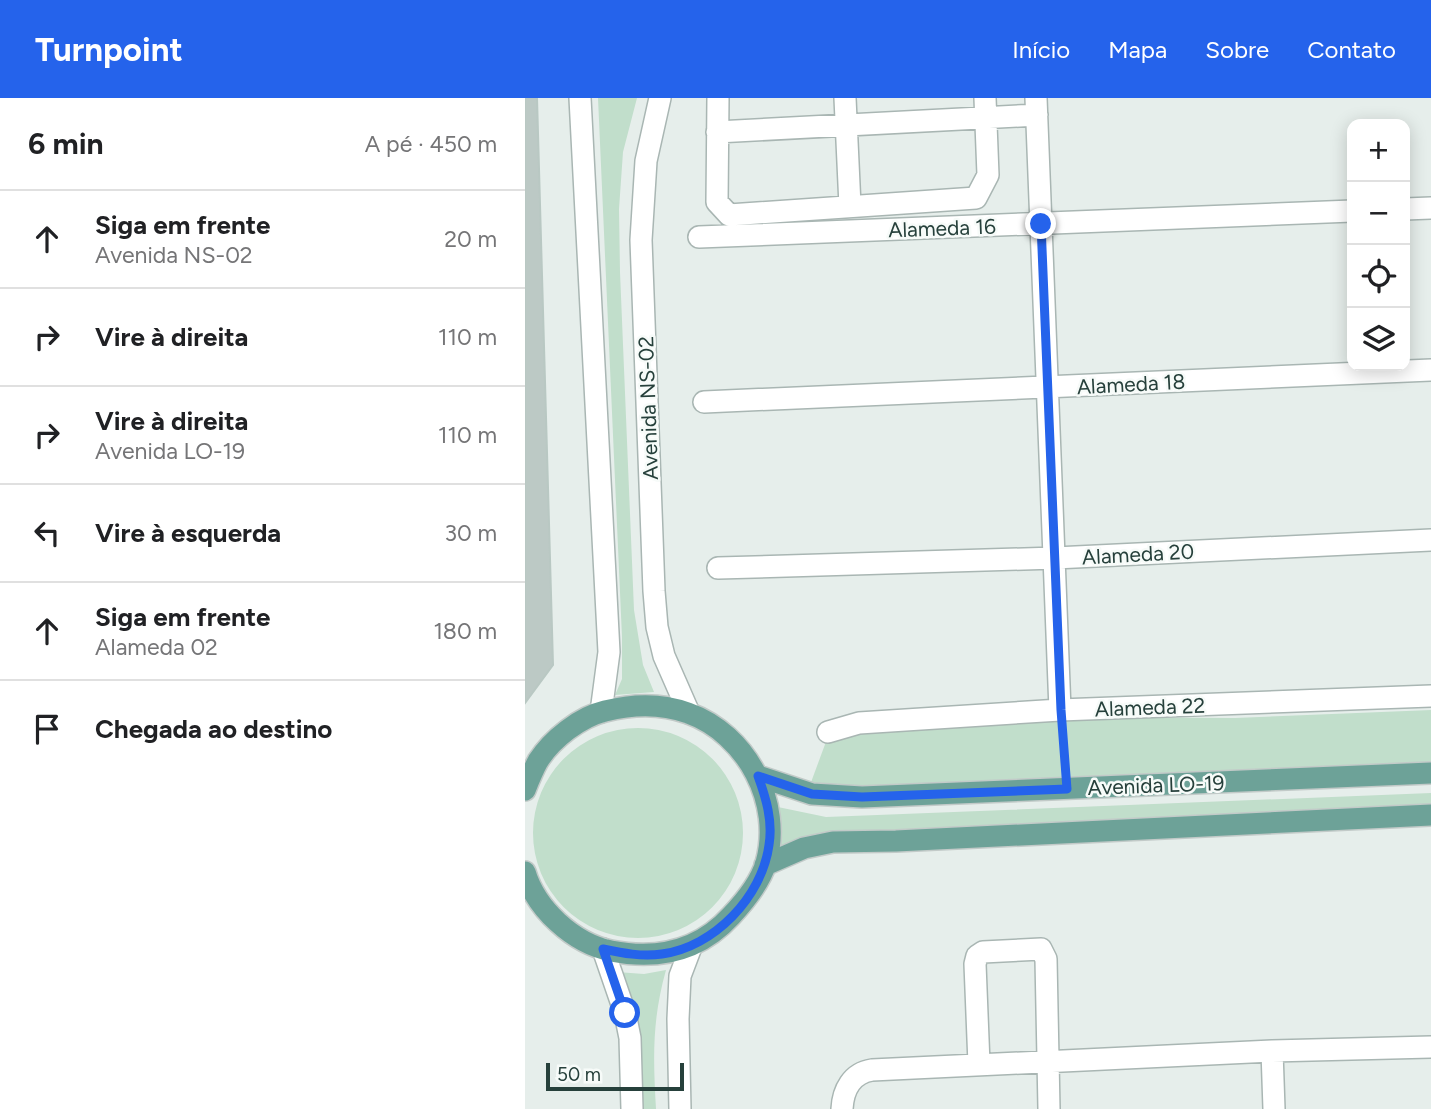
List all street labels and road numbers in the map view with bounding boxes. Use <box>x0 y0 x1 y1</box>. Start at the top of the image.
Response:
street label: Alameda 16 <box>888 214 996 242</box>
street label: Avenida NS-02 <box>633 336 663 480</box>
street label: Alameda 18 <box>1076 369 1186 399</box>
street label: Alameda 20 <box>1081 539 1195 569</box>
street label: Alameda 22 <box>1094 693 1206 721</box>
street label: Avenida LO-19 <box>1087 770 1225 800</box>

